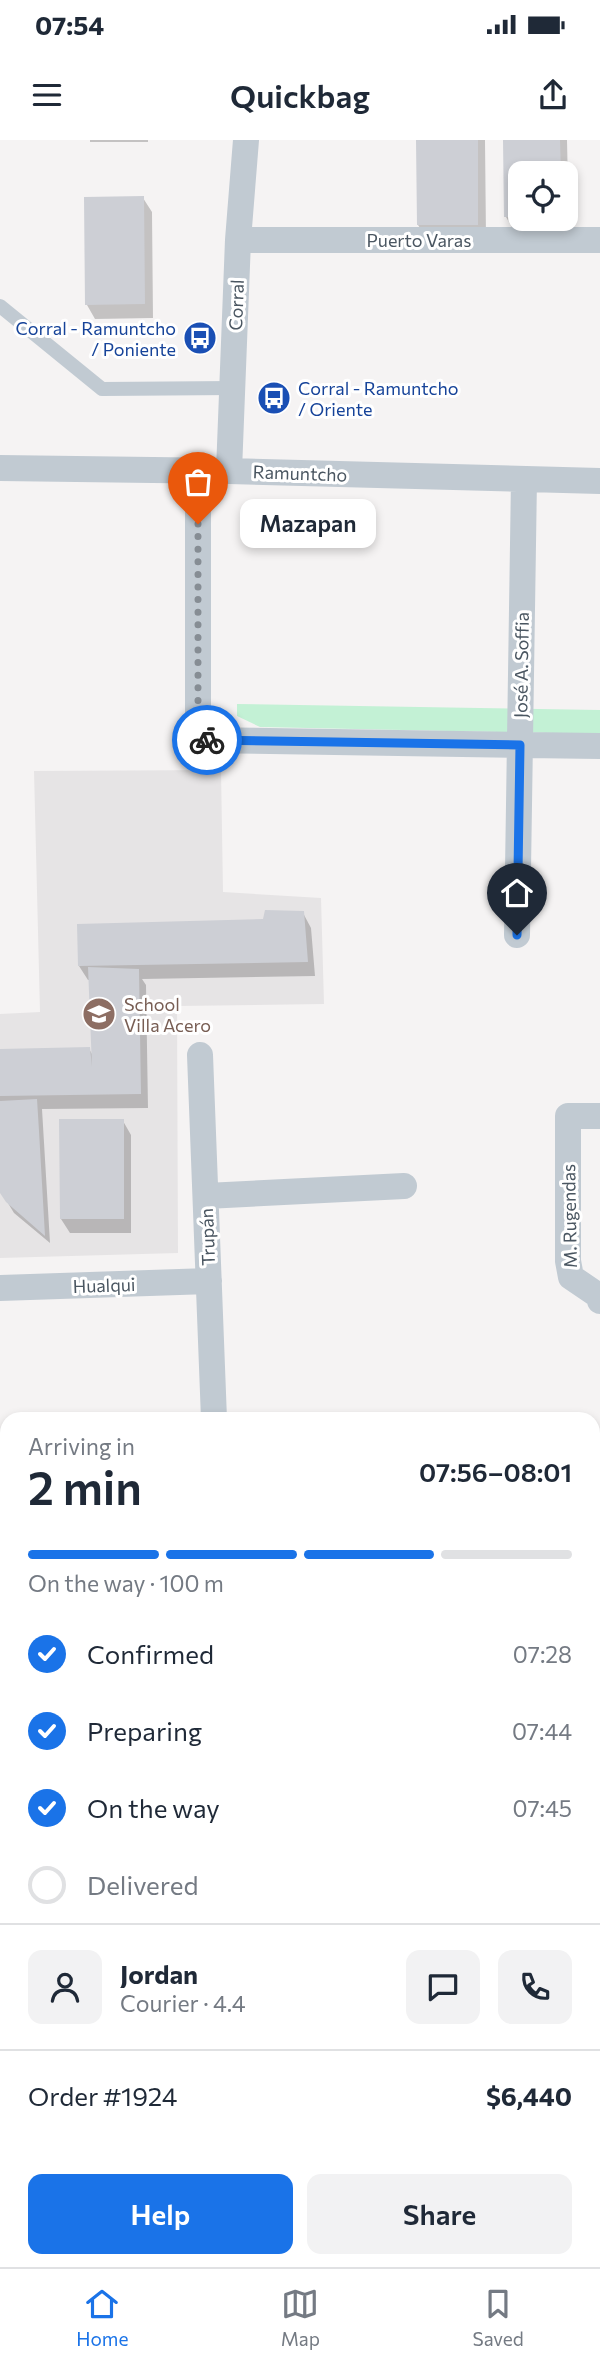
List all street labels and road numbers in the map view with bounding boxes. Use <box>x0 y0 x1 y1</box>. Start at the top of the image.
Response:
street label: Puerto Varas <box>367 229 471 251</box>
street label: Corral <box>224 279 248 331</box>
street label: Ramuntcho <box>252 460 348 486</box>
street label: José A. Soffia <box>509 612 533 718</box>
street label: M. Rugendas <box>557 1164 581 1268</box>
street label: Trupán <box>195 1208 219 1266</box>
street label: Hualqui <box>72 1273 136 1297</box>

